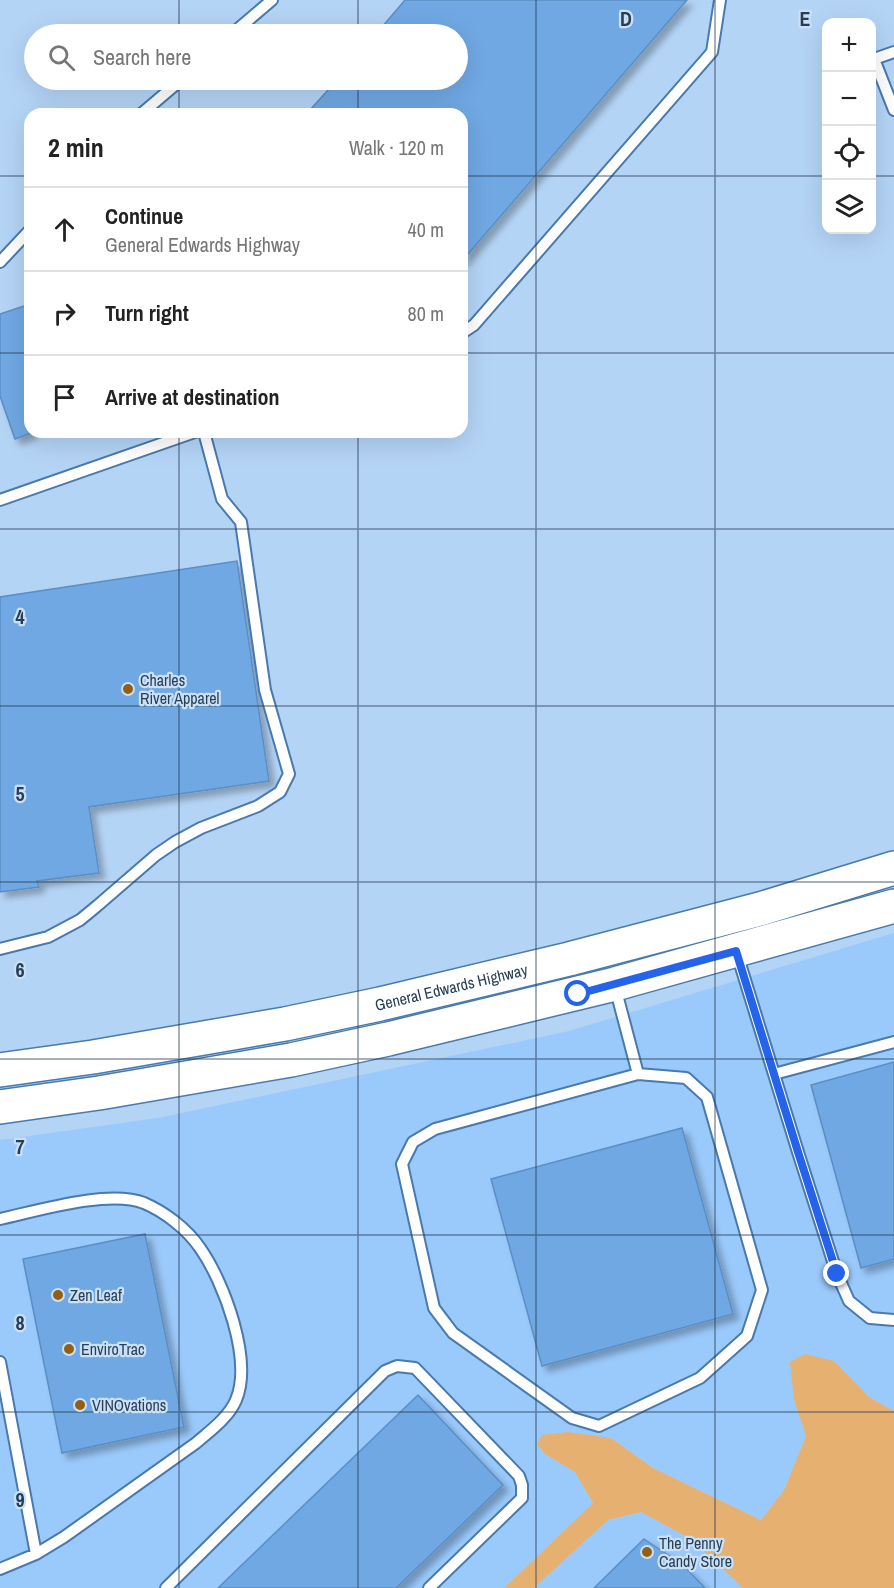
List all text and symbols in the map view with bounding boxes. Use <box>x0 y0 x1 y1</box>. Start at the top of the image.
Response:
text: D <box>620 5 632 32</box>
text: E <box>800 5 811 32</box>
map controls <box>822 18 876 234</box>
button: + <box>822 18 876 72</box>
search box <box>24 24 468 90</box>
icon: search <box>45 41 78 74</box>
text: Search here <box>93 42 191 72</box>
button: − <box>822 72 876 126</box>
button: locate <box>822 126 876 180</box>
text: 2 min <box>48 130 104 165</box>
text: Walk · 120 m <box>349 134 444 161</box>
button: layers <box>822 180 876 234</box>
text: Continue <box>105 201 183 231</box>
icon: ahead <box>48 213 81 246</box>
text: 40 m <box>408 216 444 243</box>
text: General Edwards Highway <box>105 231 300 258</box>
icon: right <box>48 297 81 330</box>
text: Turn right <box>105 298 189 328</box>
text: 80 m <box>408 300 444 327</box>
icon: arrive <box>48 381 81 414</box>
text: Arrive at destination <box>105 382 279 412</box>
text: 4 <box>15 603 25 630</box>
place label: Charles River Apparel <box>140 669 220 709</box>
marker: Charles River Apparel <box>121 682 135 696</box>
text: 5 <box>15 780 25 807</box>
text: 6 <box>15 956 25 983</box>
street label: General Edwards Highway <box>373 958 530 1016</box>
route start <box>564 980 590 1006</box>
text: 7 <box>15 1133 25 1160</box>
route end <box>823 1260 849 1286</box>
place label: Zen Leaf <box>70 1284 122 1306</box>
marker: Zen Leaf <box>51 1288 65 1302</box>
text: 8 <box>15 1309 25 1336</box>
place label: EnviroTrac <box>81 1338 145 1360</box>
marker: EnviroTrac <box>62 1342 76 1356</box>
place label: VINOvations <box>92 1394 166 1416</box>
marker: VINOvations <box>73 1398 87 1412</box>
text: 9 <box>15 1486 25 1513</box>
place label: The Penny Candy Store <box>659 1532 732 1572</box>
marker: The Penny Candy Store <box>640 1545 654 1559</box>

